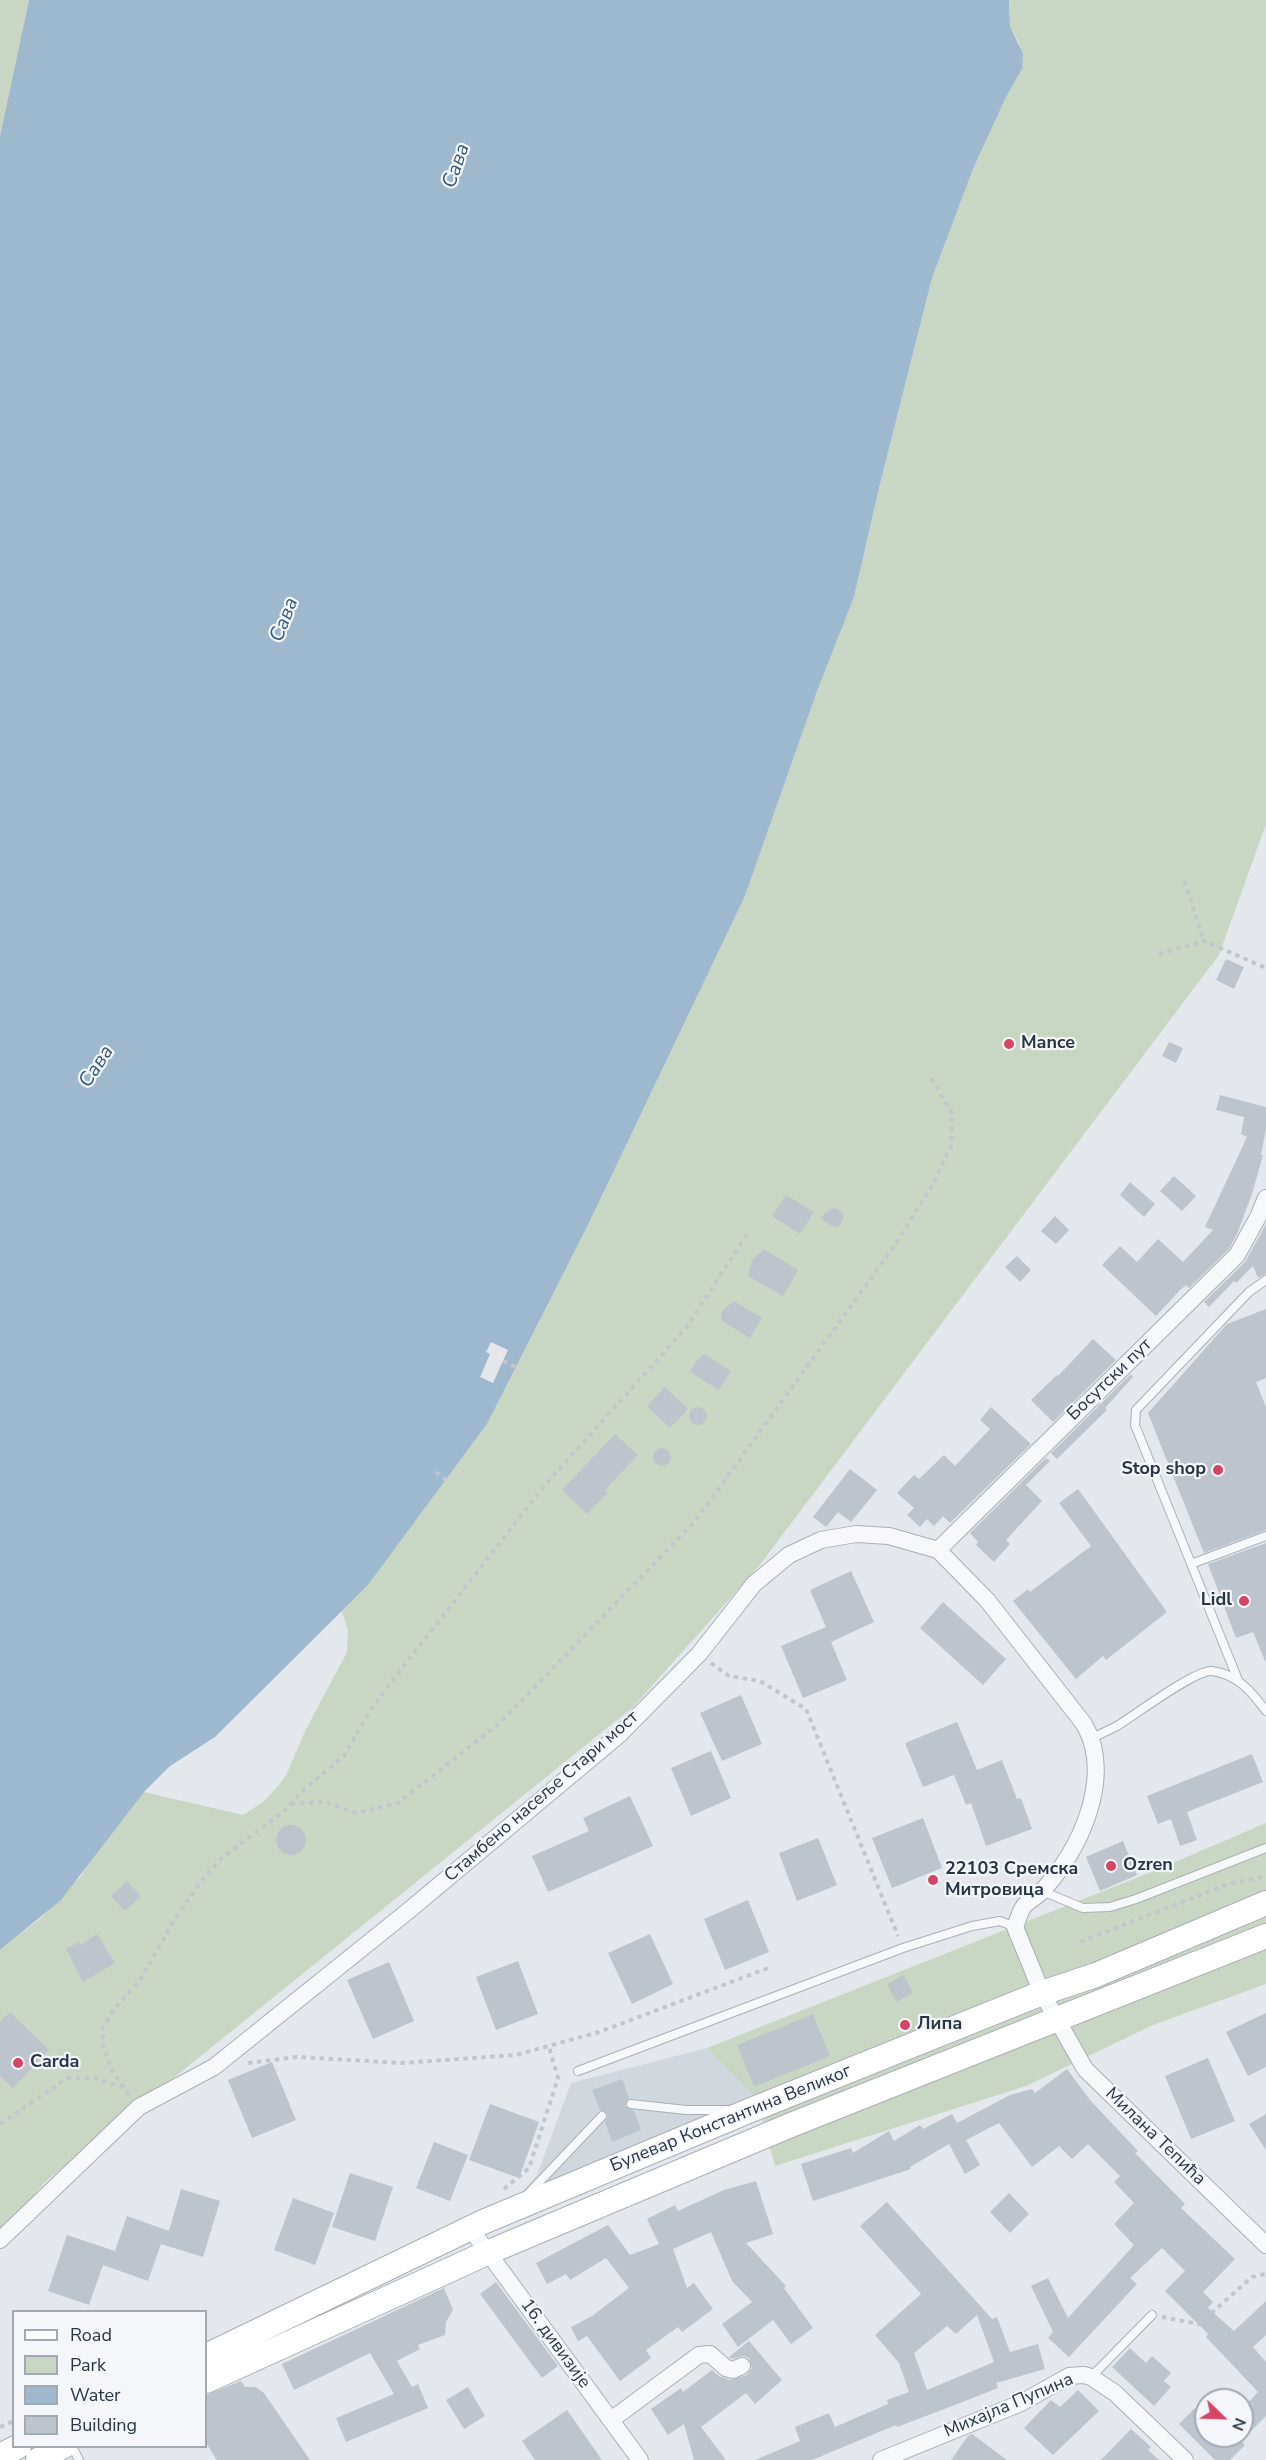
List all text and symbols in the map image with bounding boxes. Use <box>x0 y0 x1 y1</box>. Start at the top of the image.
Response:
water label: Сава <box>438 140 476 192</box>
water label: Сава <box>266 594 304 646</box>
place label: Mance <box>1021 1033 1075 1055</box>
marker: Mance <box>1002 1037 1016 1051</box>
water label: Сава <box>74 1041 120 1093</box>
street label: Босутски пут <box>1063 1334 1157 1426</box>
place label: Stop shop <box>1121 1459 1206 1481</box>
marker: Stop shop <box>1211 1463 1225 1477</box>
place label: Lidl <box>1201 1590 1232 1612</box>
marker: Lidl <box>1237 1594 1251 1608</box>
street label: Стамбено насеље Стари мост <box>441 1707 643 1887</box>
place label: Ozren <box>1123 1855 1173 1877</box>
place label: 22103 Сремска Митровица <box>945 1859 1078 1902</box>
marker: Ozren <box>1104 1859 1118 1873</box>
marker: 22103 Сремска Митровица <box>926 1873 940 1887</box>
place label: Липа <box>917 2014 962 2036</box>
marker: Липа <box>898 2018 912 2032</box>
place label: Carda <box>30 2052 79 2074</box>
marker: Carda <box>11 2056 25 2070</box>
street label: Булевар Константина Великог <box>607 2061 855 2177</box>
street label: Милана Тепића <box>1100 2084 1210 2190</box>
street label: 16. дивизије <box>515 2295 595 2393</box>
legend <box>12 2310 207 2448</box>
text: Road <box>70 2323 112 2347</box>
text: Park <box>70 2353 106 2377</box>
street label: Михајла Пупина <box>941 2369 1077 2443</box>
text: Water <box>70 2383 121 2407</box>
north arrow <box>1194 2388 1254 2448</box>
text: Building <box>70 2413 137 2437</box>
text: N <box>1226 2414 1251 2434</box>

